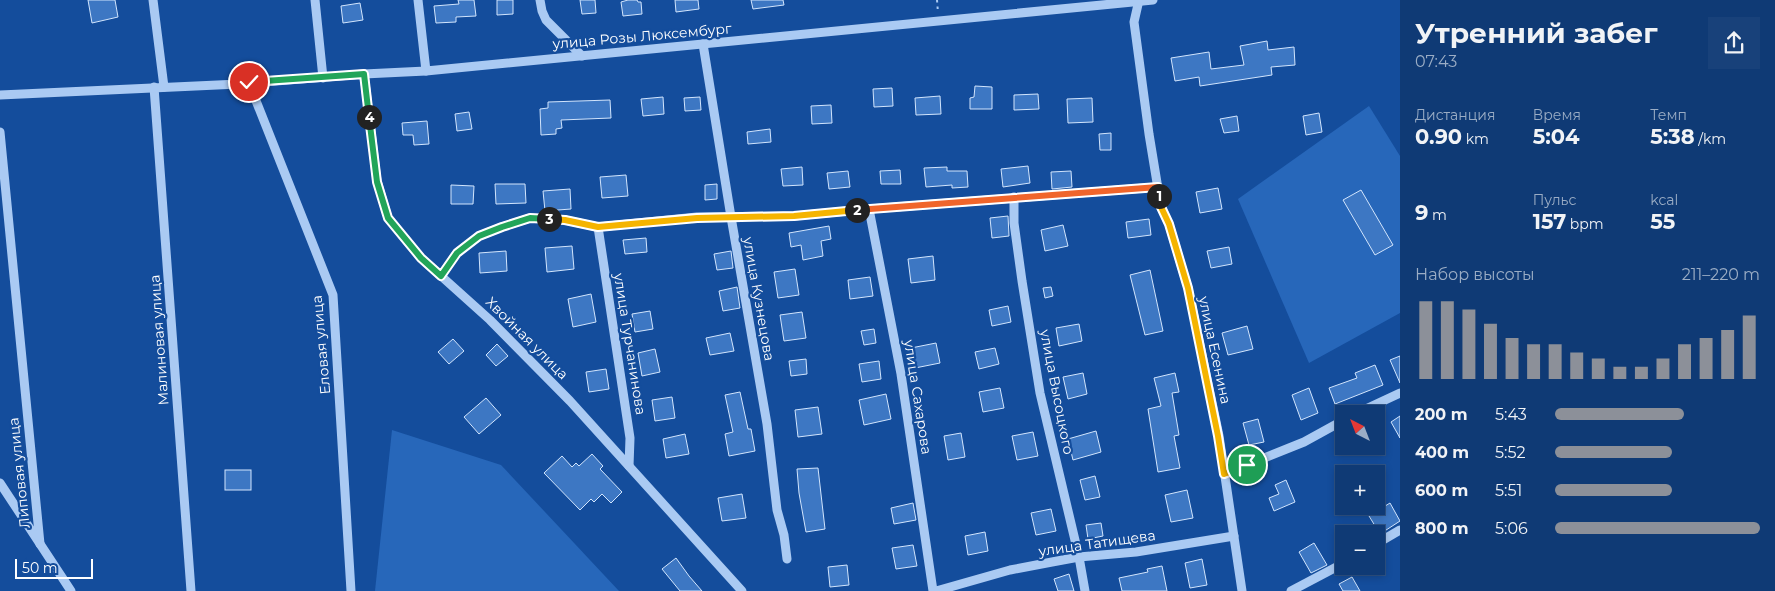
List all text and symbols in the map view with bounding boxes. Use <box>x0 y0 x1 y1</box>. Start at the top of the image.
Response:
text: Утренний забег <box>1415 16 1658 50</box>
button: share <box>1708 17 1760 69</box>
street label: улица Розы Люксембург <box>551 19 733 53</box>
text: 07:43 <box>1415 52 1457 71</box>
pin <box>228 61 270 103</box>
icon: check <box>235 68 263 96</box>
pin: 4 <box>356 104 382 130</box>
text: Дистанция <box>1415 106 1495 124</box>
text: Время <box>1533 106 1581 124</box>
text: Темп <box>1650 106 1687 124</box>
text: 4 <box>365 108 374 126</box>
text: 0.90 <box>1415 124 1462 149</box>
text: 5:04 <box>1533 124 1579 149</box>
text: 5:38 <box>1650 124 1695 149</box>
text: km <box>1462 130 1489 148</box>
text: /km <box>1695 130 1726 148</box>
pin: 1 <box>1146 184 1172 208</box>
text: 1 <box>1157 187 1162 205</box>
text: Пульс <box>1533 191 1576 209</box>
text: kcal <box>1650 191 1678 209</box>
pin: 2 <box>844 198 870 222</box>
text: 9 <box>1415 200 1428 225</box>
text: 2 <box>853 201 862 219</box>
pin: 3 <box>536 206 562 232</box>
text: m <box>1428 206 1447 224</box>
text: 157 <box>1533 209 1566 234</box>
text: 55 <box>1650 209 1675 234</box>
text: 3 <box>545 210 554 228</box>
text: bpm <box>1566 215 1604 233</box>
street label: улица Кузнецова <box>739 235 779 362</box>
text: Набор высоты <box>1415 265 1535 284</box>
text: 211–220 m <box>1682 265 1760 284</box>
street label: улица Турчанинова <box>610 271 650 416</box>
street label: Малиновая улица <box>145 274 173 406</box>
street label: Хвойная улица <box>482 293 572 383</box>
street label: улица Есенина <box>1195 294 1235 405</box>
street label: Еловая улица <box>308 295 334 395</box>
street label: улица Высоцкого <box>1036 327 1078 456</box>
street label: улица Сахарова <box>900 337 936 456</box>
north arrow <box>1335 405 1385 455</box>
map controls <box>1335 405 1385 575</box>
text: 200 m <box>1415 405 1467 424</box>
text: 5:43 <box>1495 405 1527 424</box>
street label: Липовая улица <box>4 417 34 529</box>
text: 400 m <box>1415 443 1469 462</box>
text: 5:52 <box>1495 443 1526 462</box>
pin <box>1226 444 1268 486</box>
icon: arrive <box>1233 451 1261 479</box>
button: + <box>1335 465 1385 515</box>
text: 600 m <box>1415 481 1468 500</box>
text: 5:51 <box>1495 481 1522 500</box>
text: 800 m <box>1415 519 1469 538</box>
text: 5:06 <box>1495 519 1528 538</box>
button: − <box>1335 525 1385 575</box>
street label: улица Татищева <box>1036 526 1157 560</box>
scale bar <box>15 556 92 579</box>
text: 50 m <box>22 559 58 577</box>

